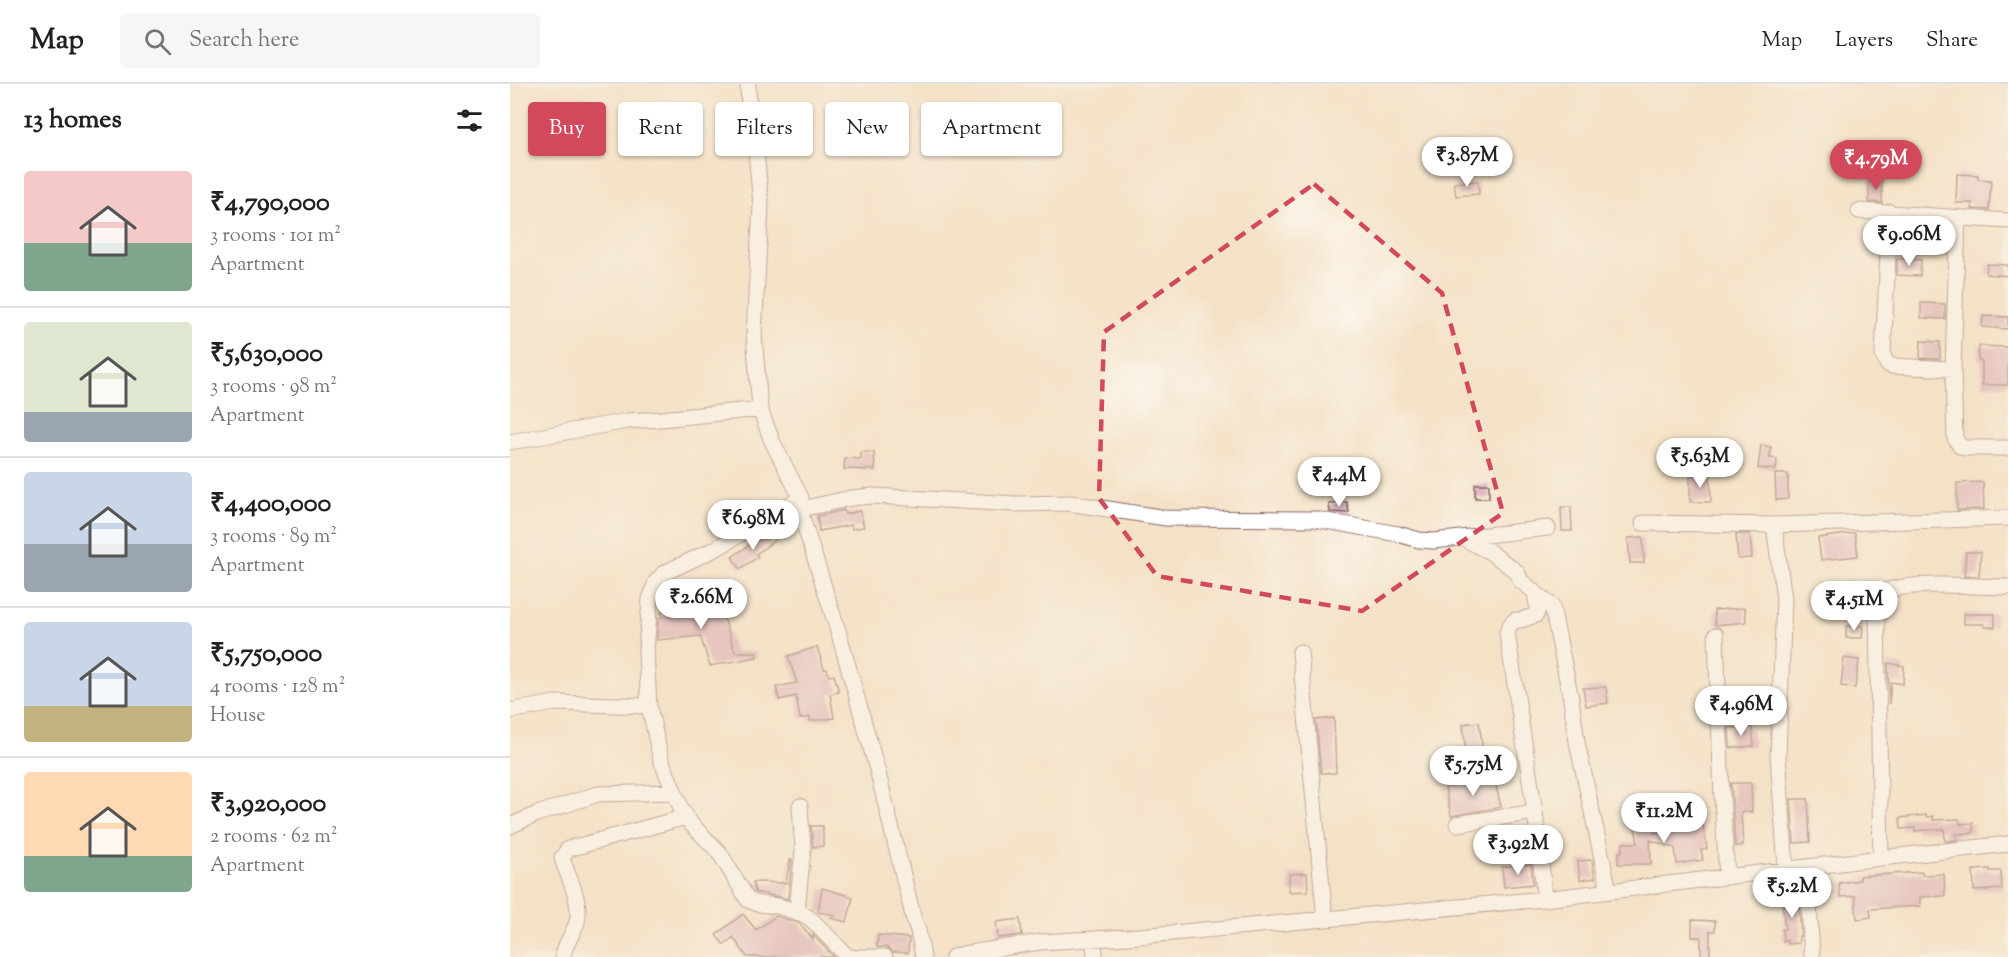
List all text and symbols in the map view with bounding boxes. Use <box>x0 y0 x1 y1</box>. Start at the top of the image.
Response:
search box <box>120 14 540 68</box>
text: Map <box>30 21 84 61</box>
icon: search <box>141 25 174 58</box>
text: Search here <box>189 25 299 57</box>
text: Map <box>1762 26 1802 56</box>
text: Layers <box>1835 26 1893 56</box>
text: Share <box>1926 26 1978 56</box>
text: 13 homes <box>24 102 122 139</box>
chip: Buy <box>528 102 606 156</box>
chip: Rent <box>618 102 703 156</box>
chip: Filters <box>715 102 813 156</box>
chip: New <box>825 102 909 156</box>
chip: Apartment <box>921 102 1062 156</box>
icon: filters <box>453 104 486 137</box>
pin: ₹3.87M <box>1418 137 1516 188</box>
pin: ₹4.79M <box>1827 140 1925 191</box>
text: ₹3.87M <box>1436 142 1498 171</box>
text: ₹4.79M <box>1844 145 1908 174</box>
text: ₹4,790,000 <box>210 185 330 222</box>
icon: home <box>72 195 144 267</box>
pin: ₹9.06M <box>1860 216 1958 267</box>
text: ₹9.06M <box>1877 221 1941 250</box>
text: 3 rooms · 101 m² <box>210 222 341 251</box>
text: Apartment <box>210 251 305 280</box>
text: ₹5,630,000 <box>210 336 323 373</box>
icon: home <box>72 346 144 418</box>
text: 3 rooms · 98 m² <box>210 373 337 402</box>
text: Apartment <box>210 402 305 431</box>
pin: ₹5.63M <box>1651 438 1749 489</box>
text: ₹5.63M <box>1670 443 1730 472</box>
pin: ₹4.4M <box>1297 457 1381 508</box>
text: ₹4.4M <box>1311 462 1367 491</box>
text: ₹4,400,000 <box>210 486 331 523</box>
icon: home <box>72 496 144 568</box>
pin: ₹6.98M <box>704 500 802 551</box>
text: ₹6.98M <box>721 505 785 534</box>
text: 3 rooms · 89 m² <box>210 523 337 552</box>
text: Apartment <box>210 552 305 581</box>
pin: ₹2.66M <box>652 579 750 630</box>
pin: ₹4.51M <box>1805 581 1903 632</box>
text: ₹2.66M <box>669 584 733 613</box>
text: ₹4.51M <box>1825 586 1883 615</box>
text: ₹5,750,000 <box>210 636 322 673</box>
icon: home <box>72 646 144 718</box>
text: 4 rooms · 128 m² <box>210 673 345 702</box>
pin: ₹4.96M <box>1692 686 1790 737</box>
text: ₹4.96M <box>1709 691 1773 720</box>
text: House <box>210 702 265 731</box>
pin: ₹5.75M <box>1424 746 1522 797</box>
text: ₹5.75M <box>1444 751 1502 780</box>
text: ₹3,920,000 <box>210 786 326 823</box>
pin: ₹11.2M <box>1615 793 1713 844</box>
icon: home <box>72 796 144 868</box>
text: ₹11.2M <box>1635 798 1693 827</box>
text: 2 rooms · 62 m² <box>210 823 338 852</box>
pin: ₹3.92M <box>1469 825 1567 876</box>
text: ₹3.92M <box>1487 830 1549 859</box>
text: Apartment <box>210 852 305 881</box>
pin: ₹5.2M <box>1750 868 1834 919</box>
text: ₹5.2M <box>1766 873 1818 902</box>

